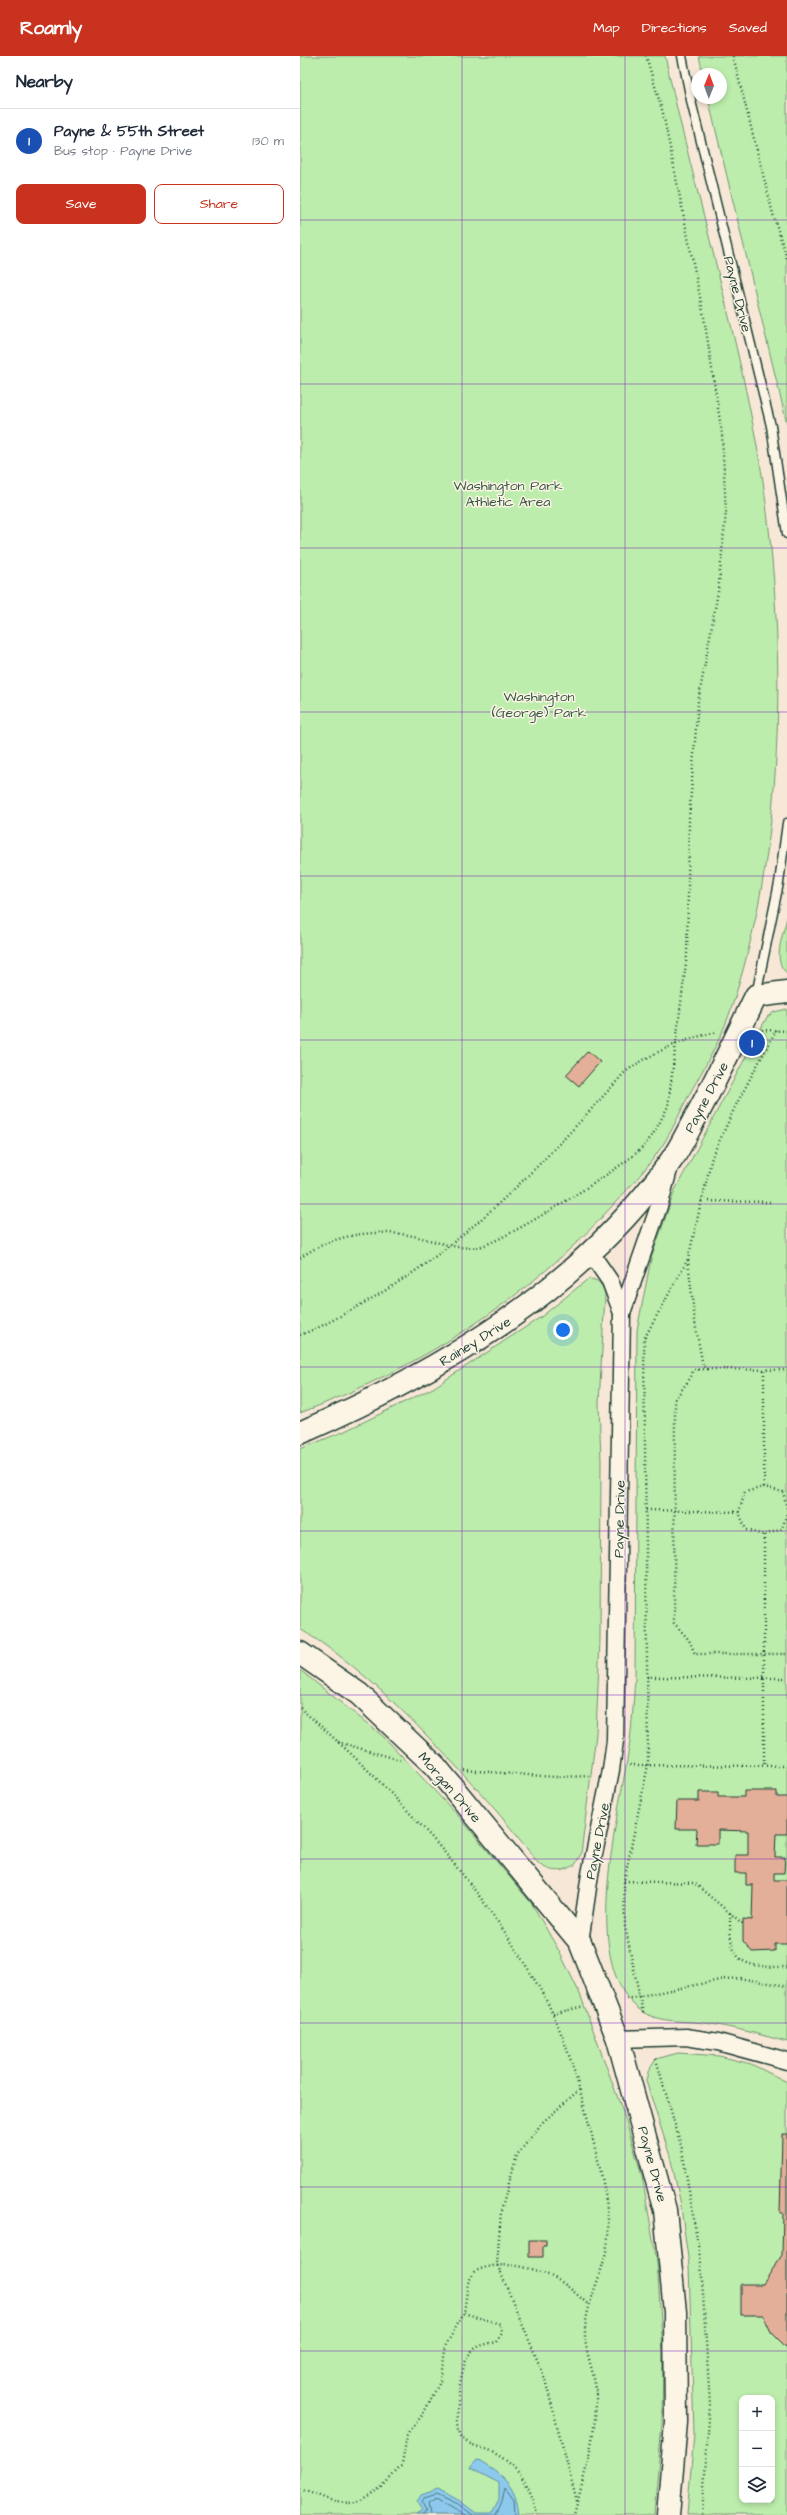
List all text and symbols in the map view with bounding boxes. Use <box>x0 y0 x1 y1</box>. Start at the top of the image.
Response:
text: Roamly <box>20 15 82 42</box>
text: Map <box>593 18 620 38</box>
text: Directions <box>642 18 707 38</box>
text: Saved <box>729 18 767 38</box>
north arrow <box>691 68 727 104</box>
text: Nearby <box>16 70 73 94</box>
text: Payne & 55th Street <box>54 121 204 142</box>
text: 1 <box>28 132 30 150</box>
text: 130 m <box>252 132 284 150</box>
text: Bus stop · Payne Drive <box>54 142 192 160</box>
button: Save <box>16 184 146 224</box>
button: Share <box>154 184 284 224</box>
street label: Payne Drive <box>718 254 756 335</box>
park label: Washington Park Athletic Area <box>453 476 563 512</box>
park label: Washington (George) Park <box>492 687 587 723</box>
pin: 1 <box>739 1028 765 1058</box>
street label: Payne Drive <box>680 1058 734 1136</box>
street label: Rainey Drive <box>436 1312 515 1372</box>
your location <box>553 1320 573 1340</box>
street label: Payne Drive <box>609 1480 631 1558</box>
street label: Morgan Drive <box>413 1748 486 1828</box>
street label: Payne Drive <box>581 1801 615 1881</box>
street label: Payne Drive <box>632 2124 672 2205</box>
map controls <box>739 2395 775 2503</box>
button: + <box>739 2395 775 2431</box>
button: − <box>739 2431 775 2467</box>
button: layers <box>739 2467 775 2503</box>

